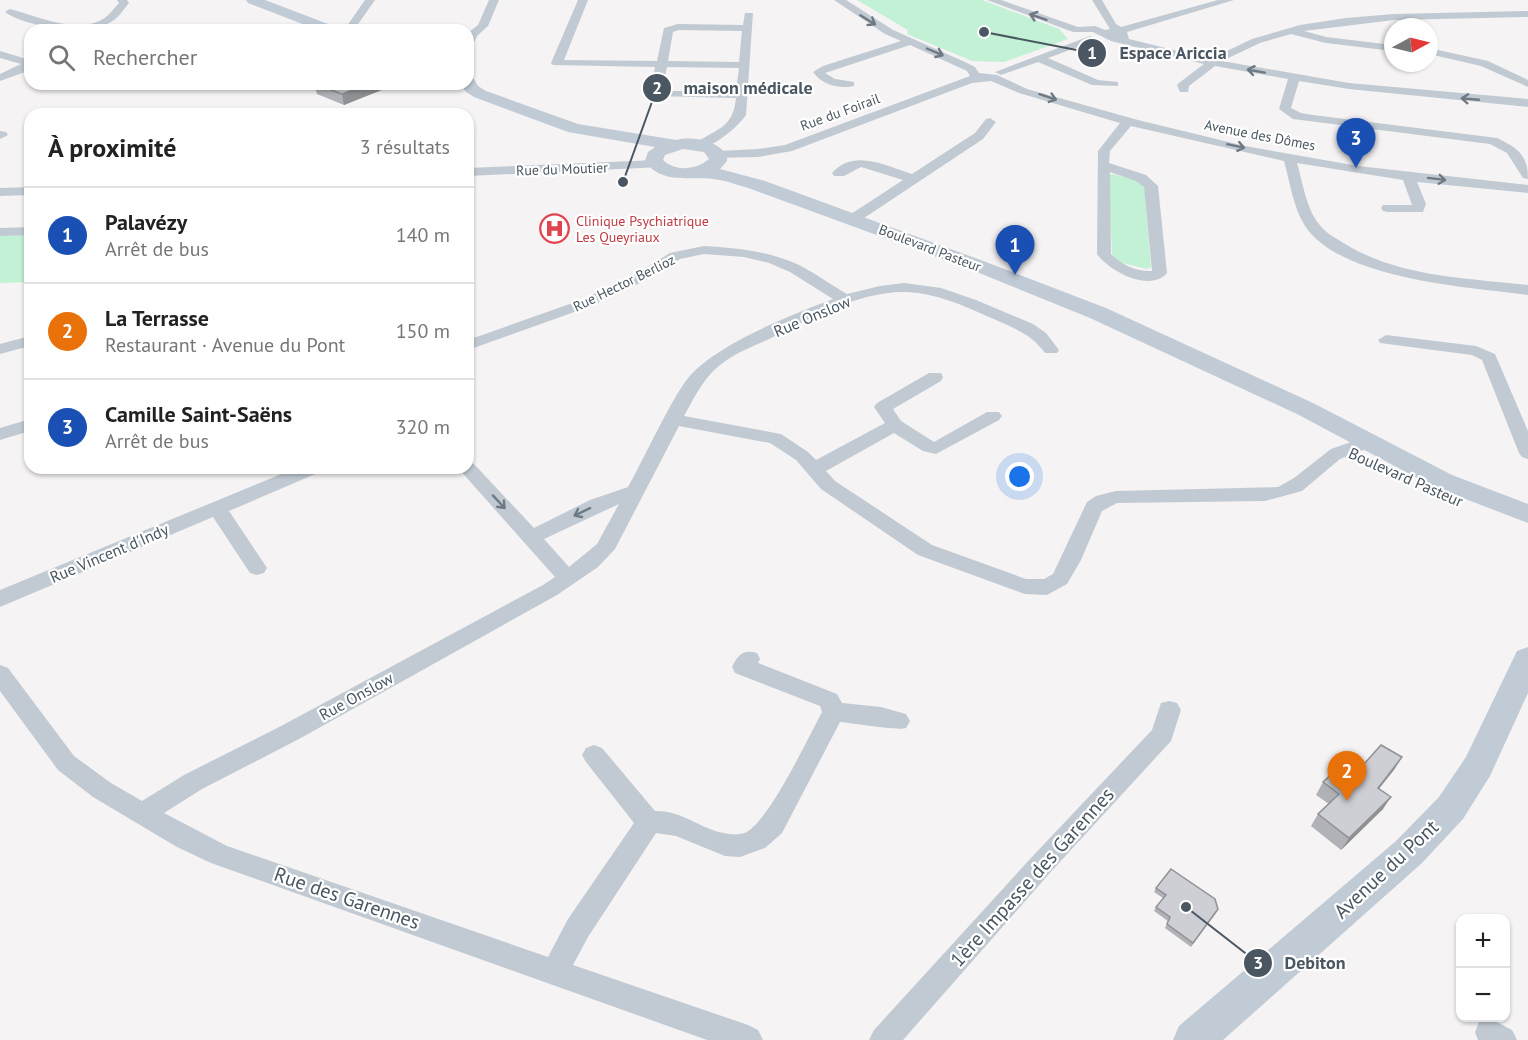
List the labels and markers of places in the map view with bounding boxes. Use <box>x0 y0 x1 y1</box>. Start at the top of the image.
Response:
callout: Espace Ariccia <box>1077 35 1239 71</box>
callout: maison médicale <box>642 70 825 106</box>
pin: 3 <box>1336 118 1376 168</box>
place label: Clinique Psychiatrique Les Queyriaux <box>576 212 709 246</box>
hospital icon: Clinique Psychiatrique Les Queyriaux <box>539 213 571 245</box>
pin: 1 <box>996 226 1034 275</box>
pin: 2 <box>1328 752 1366 801</box>
callout: Debiton <box>1243 945 1358 981</box>

